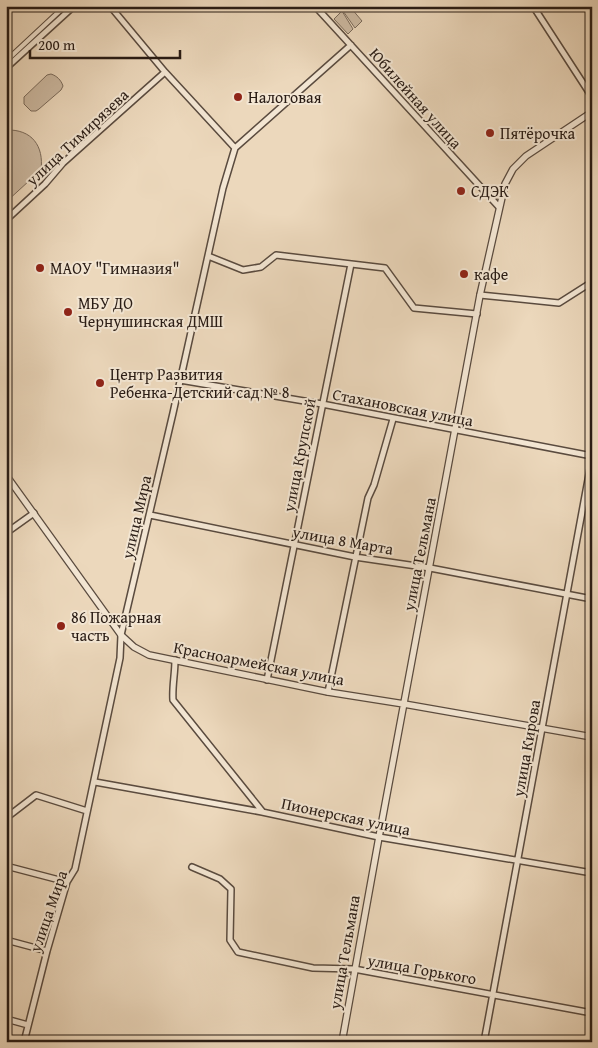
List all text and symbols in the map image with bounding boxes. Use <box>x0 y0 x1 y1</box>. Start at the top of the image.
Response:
scale bar <box>30 28 180 60</box>
text: 200 m <box>38 34 76 55</box>
street label: Юбилейная улица <box>364 42 468 154</box>
street label: улица Тимирязева <box>20 83 134 192</box>
place label: Налоговая <box>248 85 322 109</box>
marker: Налоговая <box>232 91 244 103</box>
place label: Пятёрочка <box>500 121 575 145</box>
marker: Пятёрочка <box>484 127 496 139</box>
place label: СДЭК <box>471 179 509 203</box>
marker: СДЭК <box>455 185 467 197</box>
place label: МАОУ "Гимназия" <box>50 256 179 280</box>
marker: МАОУ "Гимназия" <box>34 262 46 274</box>
place label: кафе <box>474 262 508 286</box>
marker: кафе <box>458 268 470 280</box>
place label: МБУ ДО Чернушинская ДМШ <box>78 291 223 333</box>
marker: МБУ ДО Чернушинская ДМШ <box>62 306 74 318</box>
place label: Центр Развития Ребенка-Детский сад № 8 <box>110 362 290 404</box>
marker: Центр Развития Ребенка-Детский сад № 8 <box>94 377 106 389</box>
street label: Стахановская улица <box>331 382 476 432</box>
street label: улица Крупской <box>276 396 322 515</box>
street label: улица Мира <box>115 473 157 562</box>
street label: улица Тельмана <box>396 495 442 614</box>
street label: улица 8 Марта <box>290 519 396 561</box>
place label: 86 Пожарная часть <box>71 605 161 647</box>
marker: 86 Пожарная часть <box>55 620 67 632</box>
street label: Красноармейская улица <box>172 635 347 691</box>
street label: улица Кирова <box>505 697 546 799</box>
street label: Пионерская улица <box>279 791 413 841</box>
street label: улица Мира <box>22 867 73 956</box>
street label: улица Тельмана <box>322 893 366 1012</box>
street label: улица Горького <box>365 947 478 990</box>

